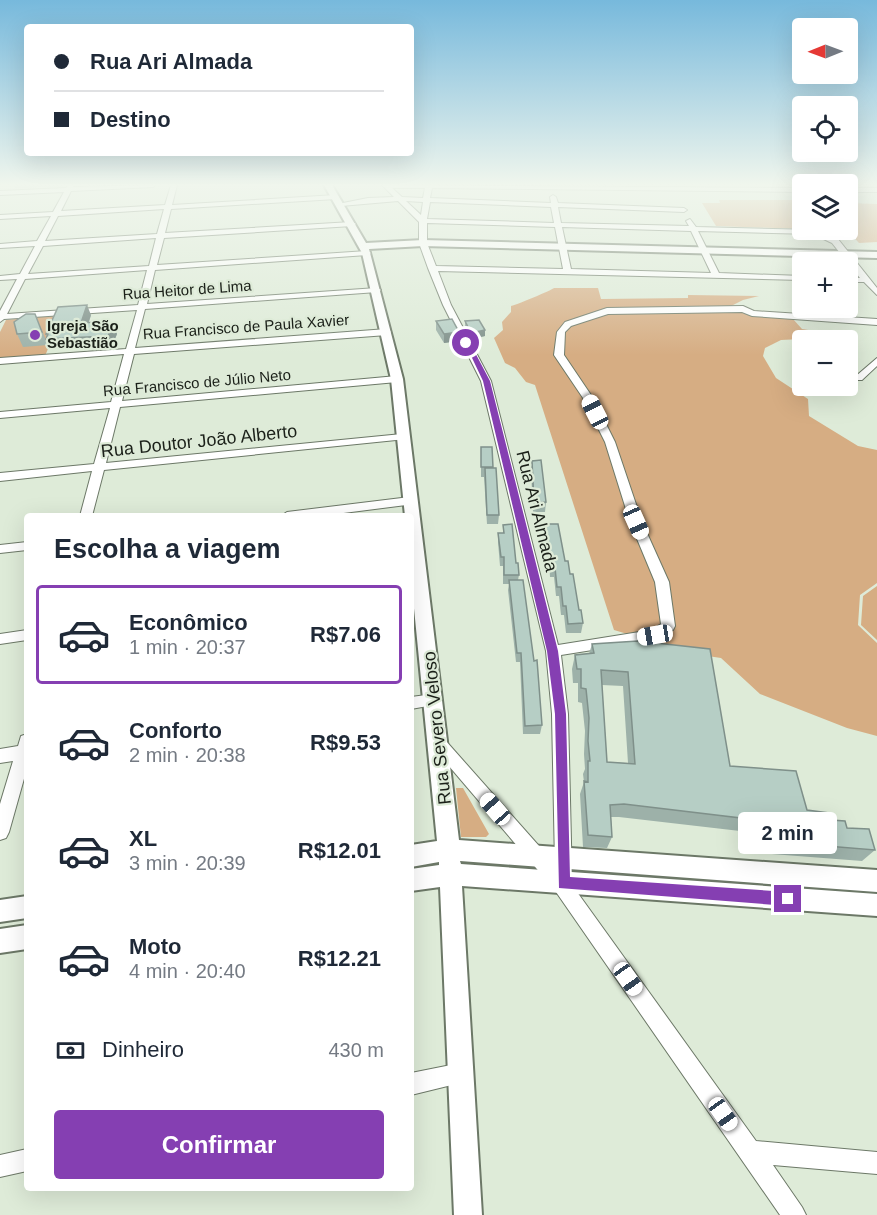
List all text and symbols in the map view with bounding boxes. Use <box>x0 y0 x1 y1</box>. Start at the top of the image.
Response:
north arrow <box>792 18 858 84</box>
map controls <box>792 18 858 396</box>
text: Rua Ari Almada <box>90 49 252 74</box>
button: locate <box>792 96 858 162</box>
text: Destino <box>90 107 171 132</box>
button: layers <box>792 174 858 240</box>
button: + <box>792 252 858 318</box>
street label: Rua Heitor de Lima <box>122 276 253 302</box>
street label: Rua Francisco de Paula Xavier <box>142 311 350 342</box>
place label: Igreja São Sebastião <box>47 317 119 351</box>
marker: Igreja São Sebastião <box>28 328 42 342</box>
route start <box>452 329 479 356</box>
button: − <box>792 330 858 396</box>
street label: Rua Francisco de Júlio Neto <box>102 366 292 399</box>
car <box>579 392 611 432</box>
street label: Rua Doutor João Alberto <box>100 421 298 461</box>
street label: Rua Ari Almada <box>512 448 562 575</box>
car <box>620 502 652 542</box>
text: Escolha a viagem <box>54 534 281 564</box>
icon: car <box>57 608 111 662</box>
text: Econômico <box>129 610 248 635</box>
text: R$7.06 <box>310 622 381 647</box>
car <box>636 623 674 647</box>
text: 1 min · 20:37 <box>129 636 246 658</box>
street label: Rua Severo Veloso <box>419 650 455 806</box>
icon: car <box>57 716 111 770</box>
text: Conforto <box>129 718 222 743</box>
text: R$9.53 <box>310 730 381 755</box>
text: 2 min · 20:38 <box>129 744 246 766</box>
car <box>476 790 514 828</box>
callout: 2 min <box>738 812 838 854</box>
text: 2 min <box>761 822 814 844</box>
icon: car <box>57 824 111 878</box>
text: XL <box>129 826 157 851</box>
text: R$12.01 <box>298 838 381 863</box>
text: 3 min · 20:39 <box>129 852 246 874</box>
route end <box>774 885 801 912</box>
icon: car <box>57 932 111 986</box>
text: Moto <box>129 934 182 959</box>
text: R$12.21 <box>298 946 381 971</box>
car <box>610 959 646 999</box>
text: 4 min · 20:40 <box>129 960 246 982</box>
icon: cash <box>54 1034 87 1067</box>
text: Dinheiro <box>102 1037 184 1062</box>
text: 430 m <box>328 1039 384 1061</box>
car <box>705 1094 741 1134</box>
button: Confirmar <box>54 1110 384 1179</box>

